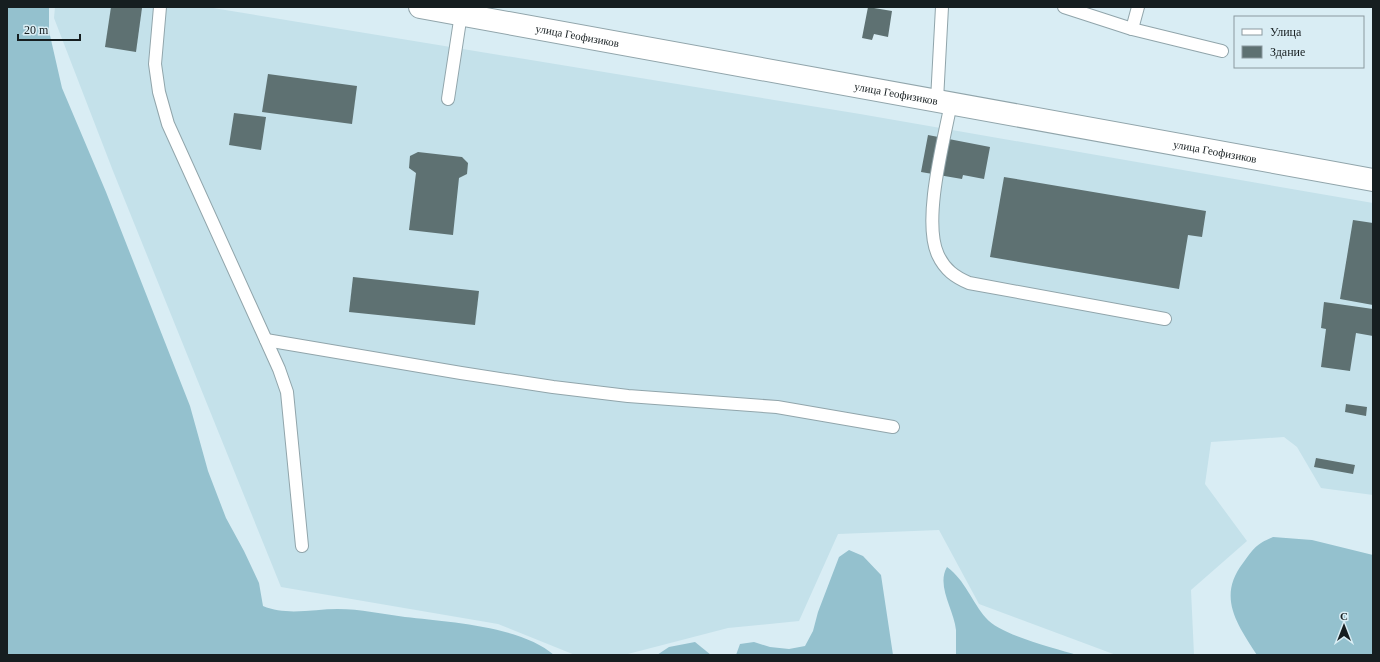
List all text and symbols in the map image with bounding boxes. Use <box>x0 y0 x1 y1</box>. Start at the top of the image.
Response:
scale bar <box>18 16 80 42</box>
legend <box>1234 16 1364 68</box>
street label: улица Геофизиков <box>535 22 620 49</box>
text: 20 m <box>24 23 49 37</box>
text: Улица <box>1270 25 1302 39</box>
text: Здание <box>1270 45 1305 59</box>
street label: улица Геофизиков <box>853 80 939 107</box>
street label: улица Геофизиков <box>1172 138 1258 165</box>
north arrow <box>1324 606 1364 646</box>
text: С <box>1340 610 1348 622</box>

